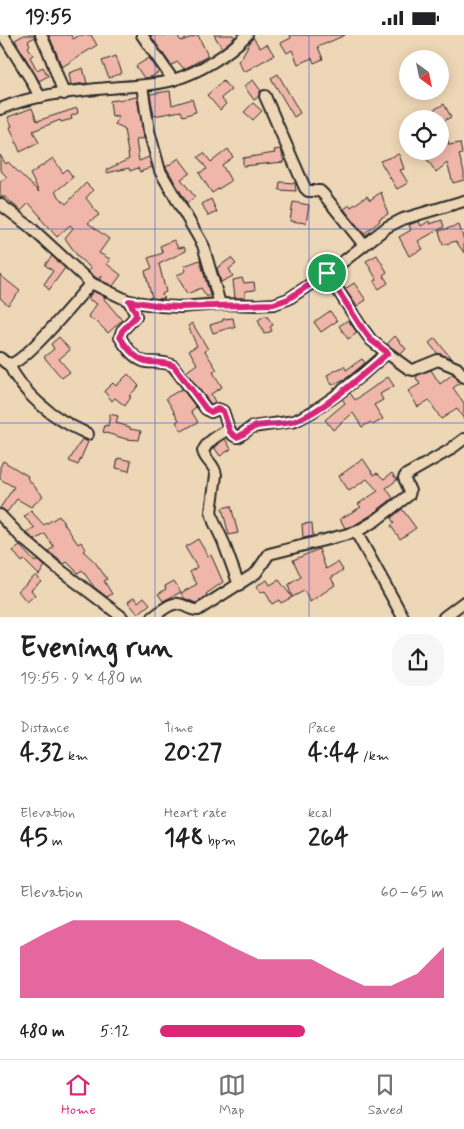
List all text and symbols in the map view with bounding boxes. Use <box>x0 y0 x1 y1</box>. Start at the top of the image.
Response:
text: 19:55 <box>25 5 71 30</box>
north arrow <box>399 50 449 100</box>
map controls <box>399 50 449 160</box>
button: locate <box>399 110 449 160</box>
pin <box>306 252 348 294</box>
icon: arrive <box>313 259 341 287</box>
text: Evening run <box>20 630 173 667</box>
button: share <box>392 634 444 686</box>
text: 19:55 · 9 × 480 m <box>20 668 142 689</box>
text: Distance <box>20 719 69 737</box>
text: Time <box>164 719 193 737</box>
text: Pace <box>308 719 336 737</box>
text: 4.32 <box>20 737 64 770</box>
text: 20:27 <box>164 737 222 770</box>
text: 4:44 <box>308 737 359 770</box>
text: km <box>64 747 88 765</box>
text: /km <box>359 747 389 765</box>
text: Elevation <box>20 804 75 822</box>
text: Heart rate <box>164 804 227 822</box>
text: kcal <box>308 804 332 822</box>
text: 45 <box>20 822 48 855</box>
text: 148 <box>164 822 204 855</box>
text: 264 <box>308 822 349 855</box>
text: m <box>48 832 63 850</box>
text: bpm <box>204 832 236 850</box>
text: Elevation <box>20 882 83 903</box>
text: 60–65 m <box>381 882 444 903</box>
text: 480 m <box>20 1021 65 1042</box>
text: 5:12 <box>100 1021 129 1042</box>
tab: Home <box>61 1071 96 1119</box>
tab: Map <box>218 1071 246 1119</box>
tab: Saved <box>368 1071 403 1119</box>

